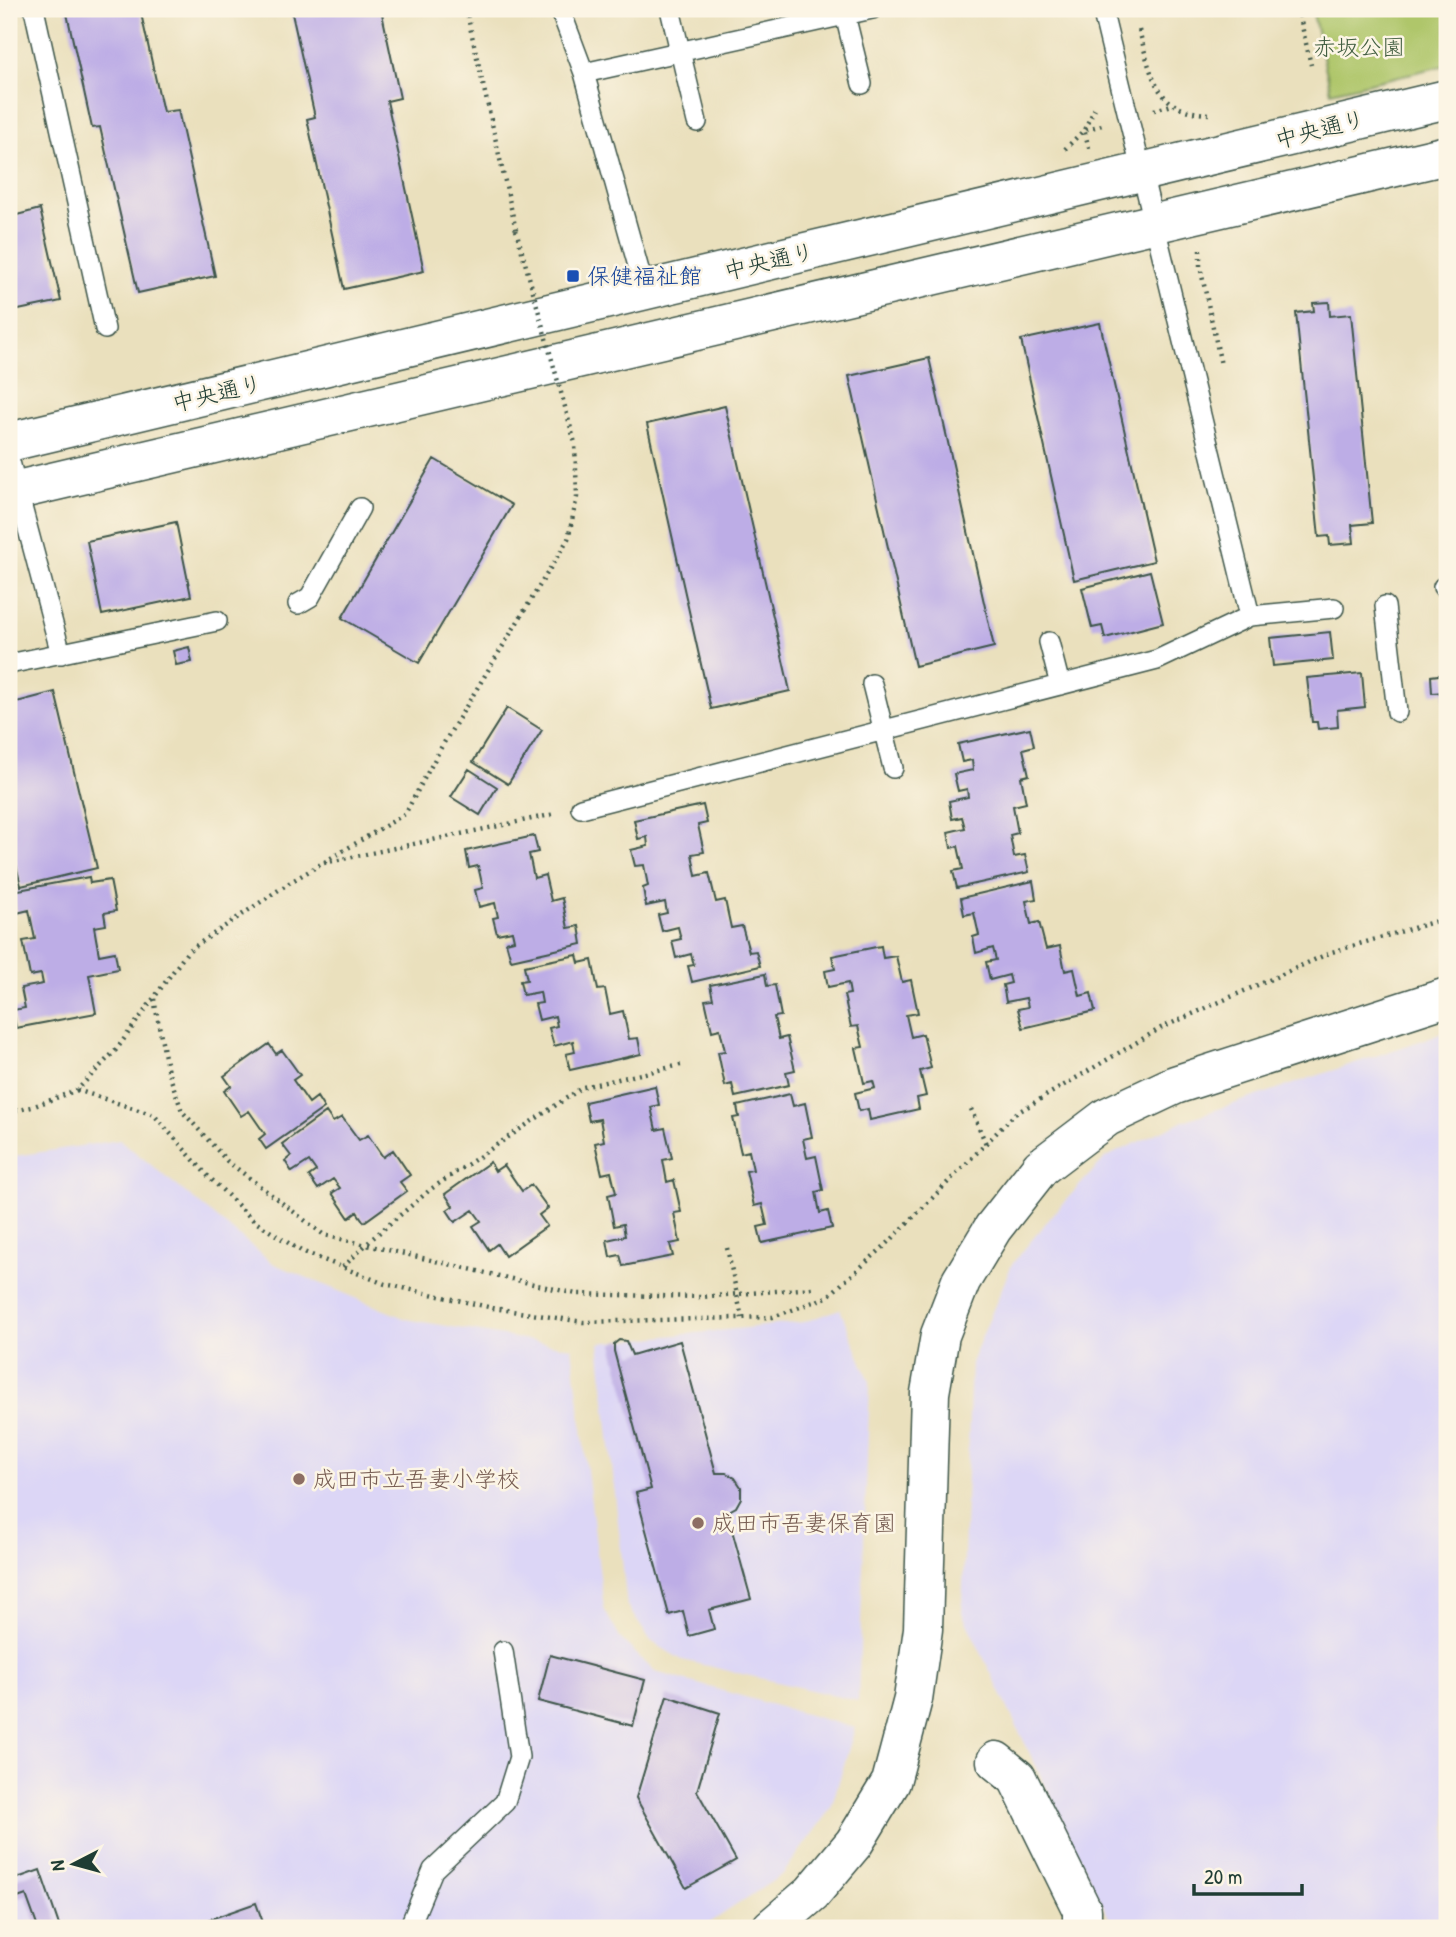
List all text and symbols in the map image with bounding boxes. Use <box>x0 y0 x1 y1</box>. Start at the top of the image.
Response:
park label: 赤坂公園 <box>1313 31 1405 62</box>
street label: 中央通り <box>1271 102 1368 155</box>
street label: 中央通り <box>721 235 817 286</box>
place label: 保健福祉館 <box>587 260 702 291</box>
marker: 保健福祉館 <box>565 268 581 284</box>
street label: 中央通り <box>169 367 265 418</box>
place label: 成田市立吾妻小学校 <box>313 1463 520 1494</box>
marker: 成田市立吾妻小学校 <box>291 1471 307 1487</box>
place label: 成田市吾妻保育園 <box>712 1507 896 1538</box>
marker: 成田市吾妻保育園 <box>690 1515 706 1531</box>
north arrow <box>38 1828 108 1898</box>
scale bar <box>1194 1853 1302 1897</box>
text: N <box>44 1859 71 1872</box>
text: 20 m <box>1204 1862 1242 1891</box>

